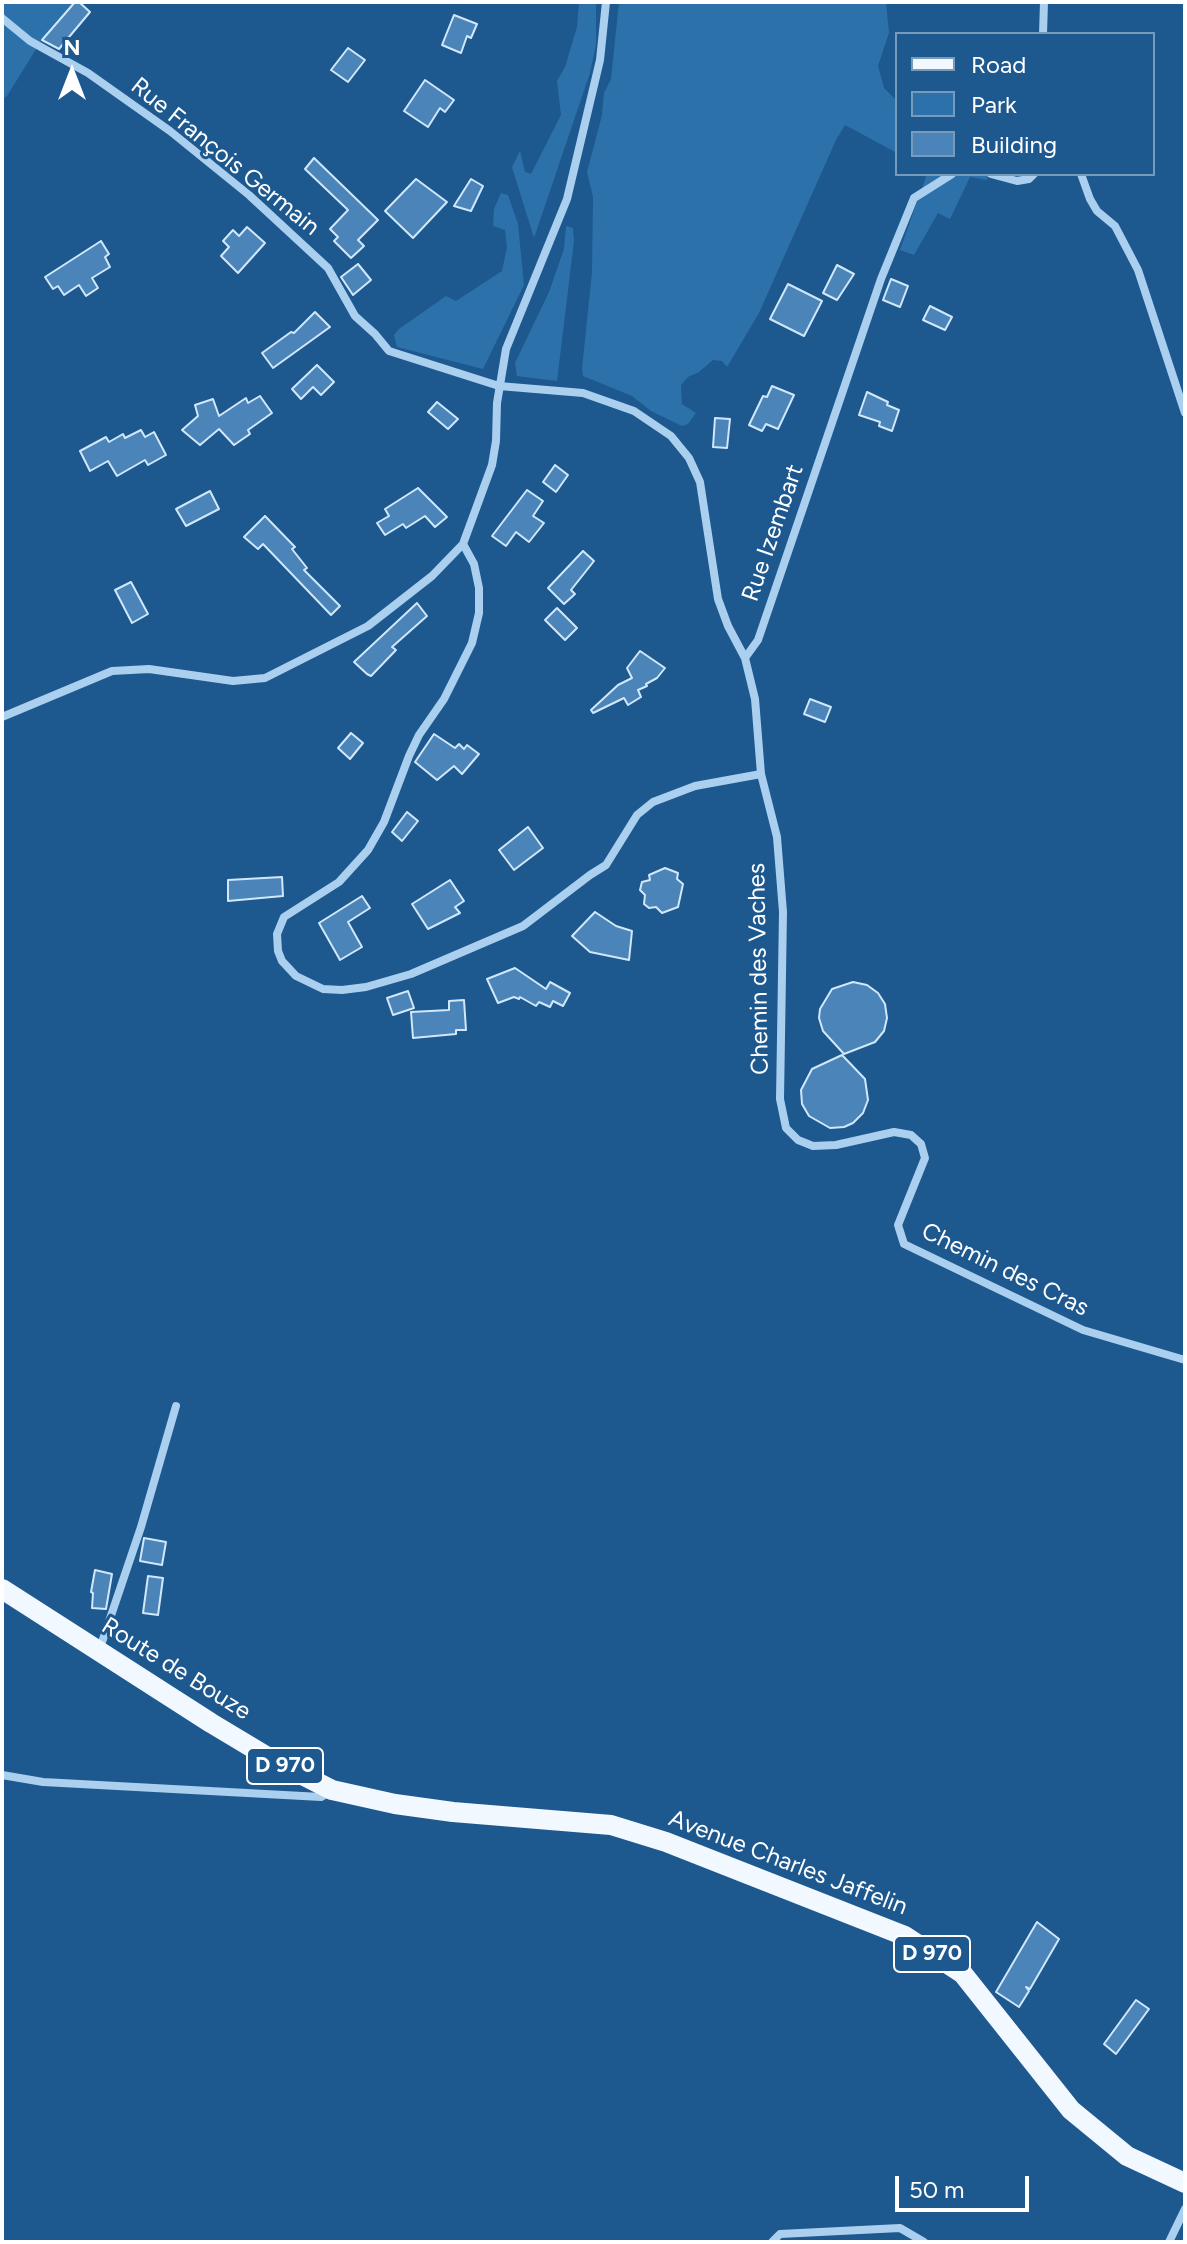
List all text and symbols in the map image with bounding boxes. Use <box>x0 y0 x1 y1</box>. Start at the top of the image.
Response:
north arrow <box>32 32 112 112</box>
legend <box>895 32 1155 176</box>
text: N <box>63 34 81 61</box>
text: Road <box>971 50 1026 79</box>
street label: Rue François Germain <box>125 72 325 242</box>
text: Park <box>971 90 1017 119</box>
text: Building <box>971 130 1057 159</box>
street label: Rue Izembart <box>736 461 810 605</box>
street label: Chemin des Vaches <box>743 863 775 1075</box>
street label: Chemin des Cras <box>917 1217 1093 1323</box>
street label: Route de Bouze <box>96 1612 256 1726</box>
road number: D 970 <box>247 1748 323 1784</box>
street label: Avenue Charles Jaffelin <box>665 1804 911 1922</box>
road number: D 970 <box>894 1936 970 1972</box>
scale bar <box>899 2160 1033 2210</box>
text: 50 m <box>909 2175 965 2204</box>

